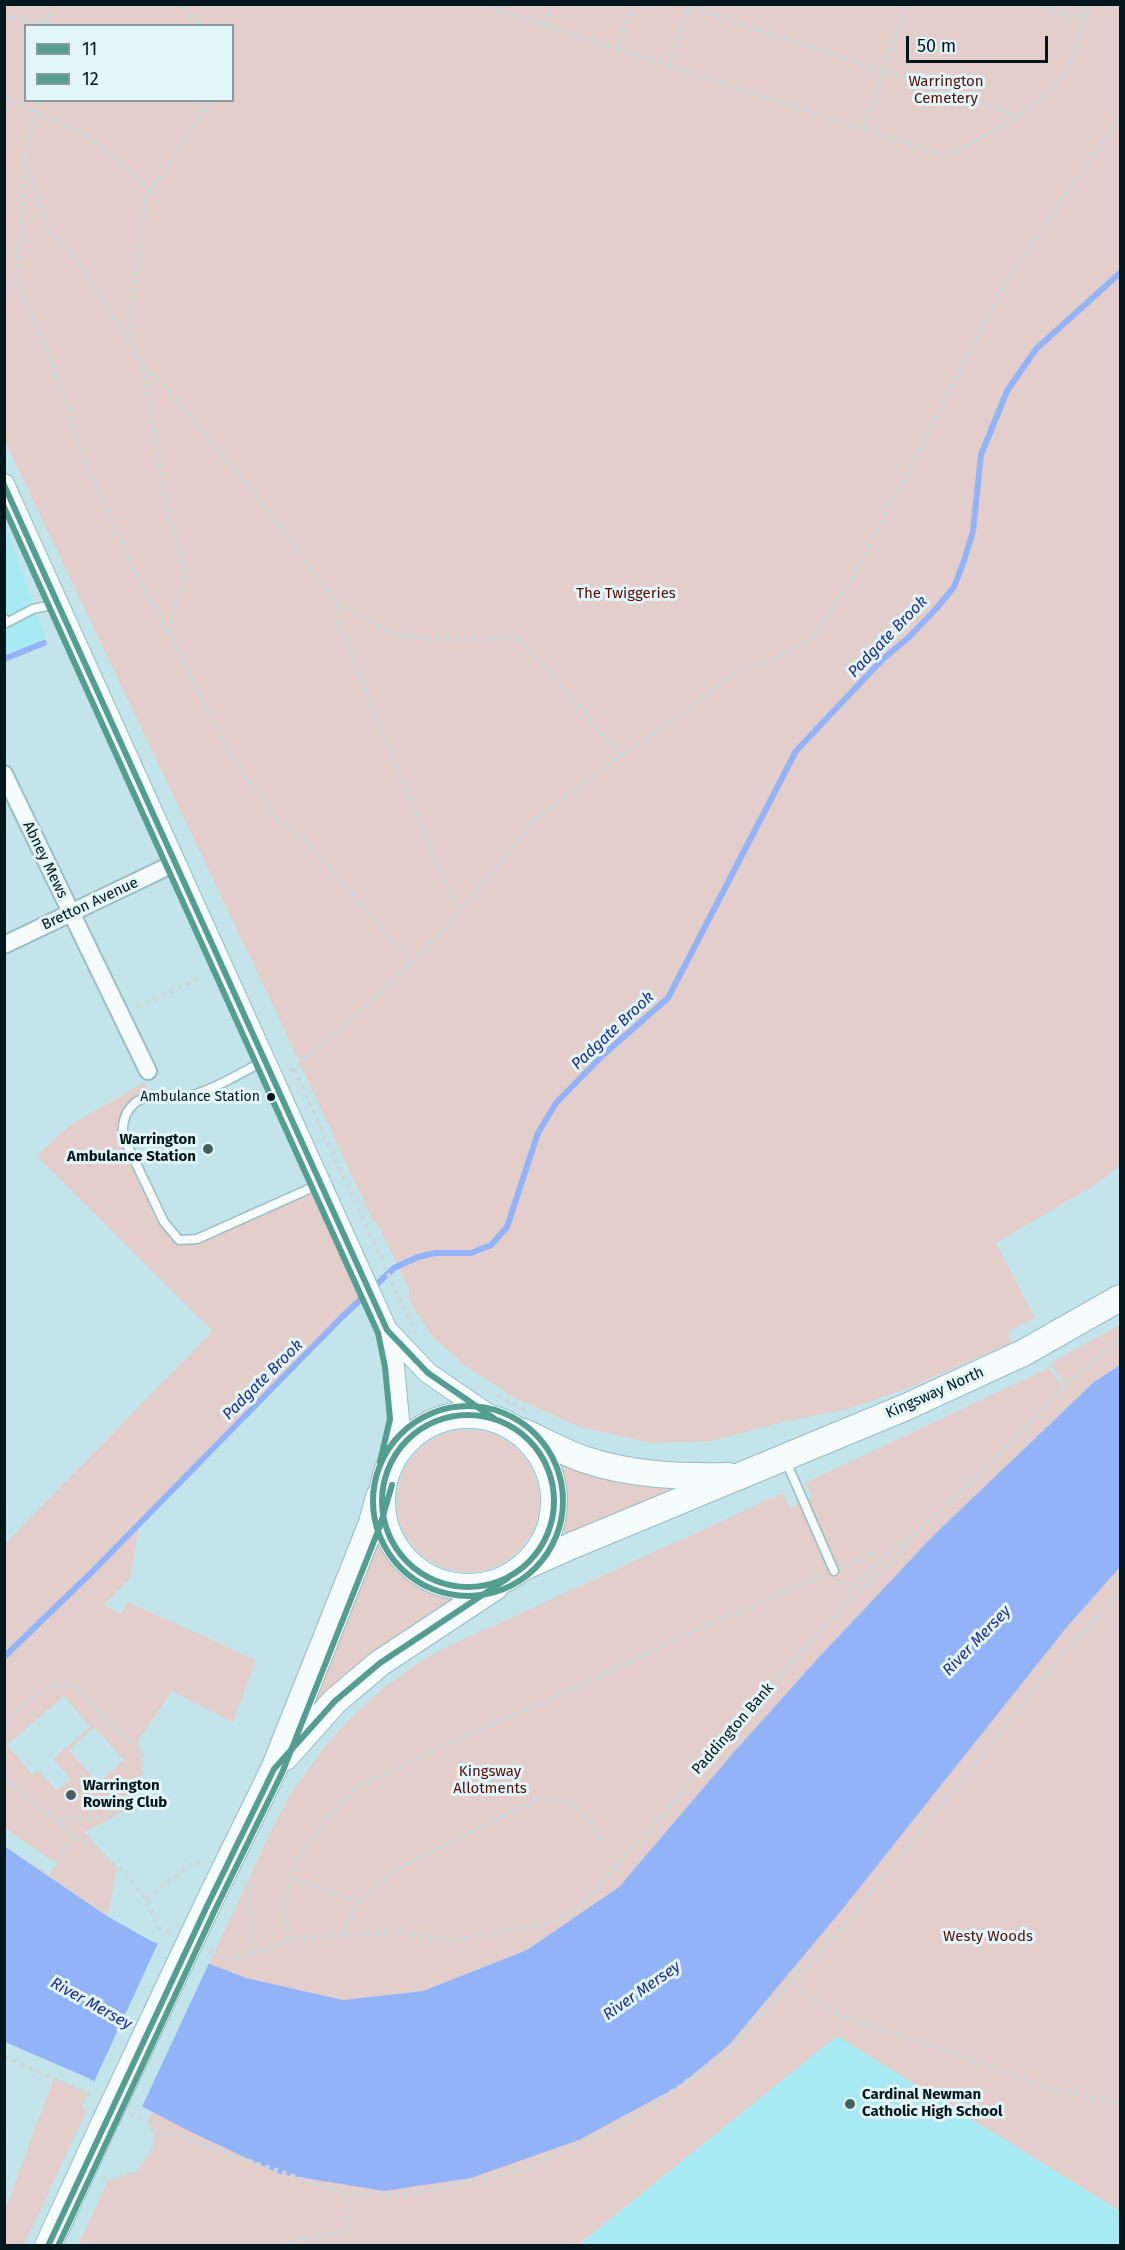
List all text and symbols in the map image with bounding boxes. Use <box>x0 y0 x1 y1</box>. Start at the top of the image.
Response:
legend <box>24 24 234 102</box>
scale bar <box>909 24 1052 62</box>
text: 50 m <box>917 35 956 57</box>
text: 11 <box>82 38 97 60</box>
text: 12 <box>82 68 99 90</box>
park label: Warrington Cemetery <box>908 73 984 108</box>
park label: The Twiggeries <box>576 585 676 603</box>
water label: Padgate Brook <box>844 592 932 682</box>
street label: Abney Mews <box>19 819 71 901</box>
street label: Bretton Avenue <box>39 874 141 934</box>
water label: Padgate Brook <box>568 988 658 1074</box>
place label: Ambulance Station <box>140 1089 260 1105</box>
marker: Ambulance Station <box>265 1091 277 1103</box>
place label: Warrington Ambulance Station <box>67 1131 196 1166</box>
marker: Warrington Ambulance Station <box>201 1142 215 1156</box>
water label: Padgate Brook <box>219 1336 307 1424</box>
street label: Kingsway North <box>883 1363 987 1423</box>
water label: River Mersey <box>939 1602 1015 1680</box>
street label: Paddington Bank <box>688 1680 778 1778</box>
park label: Kingsway Allotments <box>453 1763 527 1798</box>
place label: Warrington Rowing Club <box>83 1777 167 1812</box>
marker: Warrington Rowing Club <box>64 1788 78 1802</box>
park label: Westy Woods <box>943 1928 1033 1946</box>
water label: River Mersey <box>600 1957 684 2025</box>
water label: River Mersey <box>47 1974 135 2034</box>
place label: Cardinal Newman Catholic High School <box>862 2086 1002 2121</box>
marker: Cardinal Newman Catholic High School <box>843 2097 857 2111</box>

